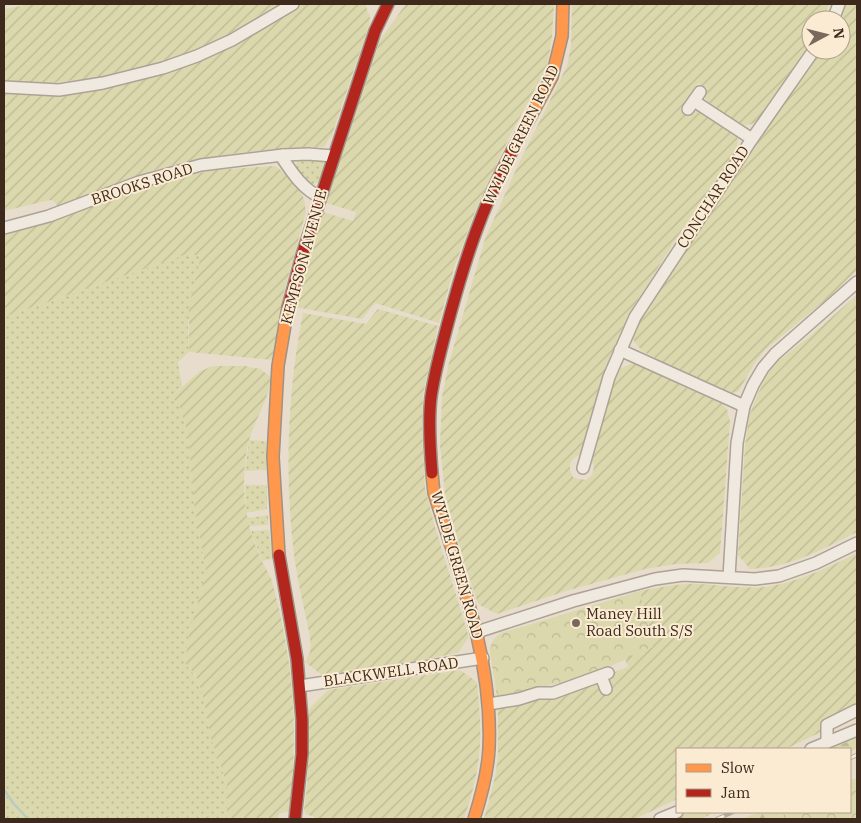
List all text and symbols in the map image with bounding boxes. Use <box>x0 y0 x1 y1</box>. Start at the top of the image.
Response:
north arrow <box>801 10 851 60</box>
text: N <box>829 27 849 40</box>
street label: WYLDE GREEN ROAD <box>478 62 563 208</box>
street label: CONCHAR ROAD <box>672 142 753 252</box>
street label: BROOKS ROAD <box>89 158 195 209</box>
street label: KEMPSON AVENUE <box>276 187 331 326</box>
street label: WYLDE GREEN ROAD <box>427 489 488 641</box>
place label: Maney Hill Road South S/S <box>586 604 693 640</box>
marker: Maney Hill Road South S/S <box>570 617 582 629</box>
street label: BLACKWELL ROAD <box>322 653 460 690</box>
legend <box>676 748 851 813</box>
text: Slow <box>721 758 755 777</box>
text: Jam <box>721 783 750 802</box>

